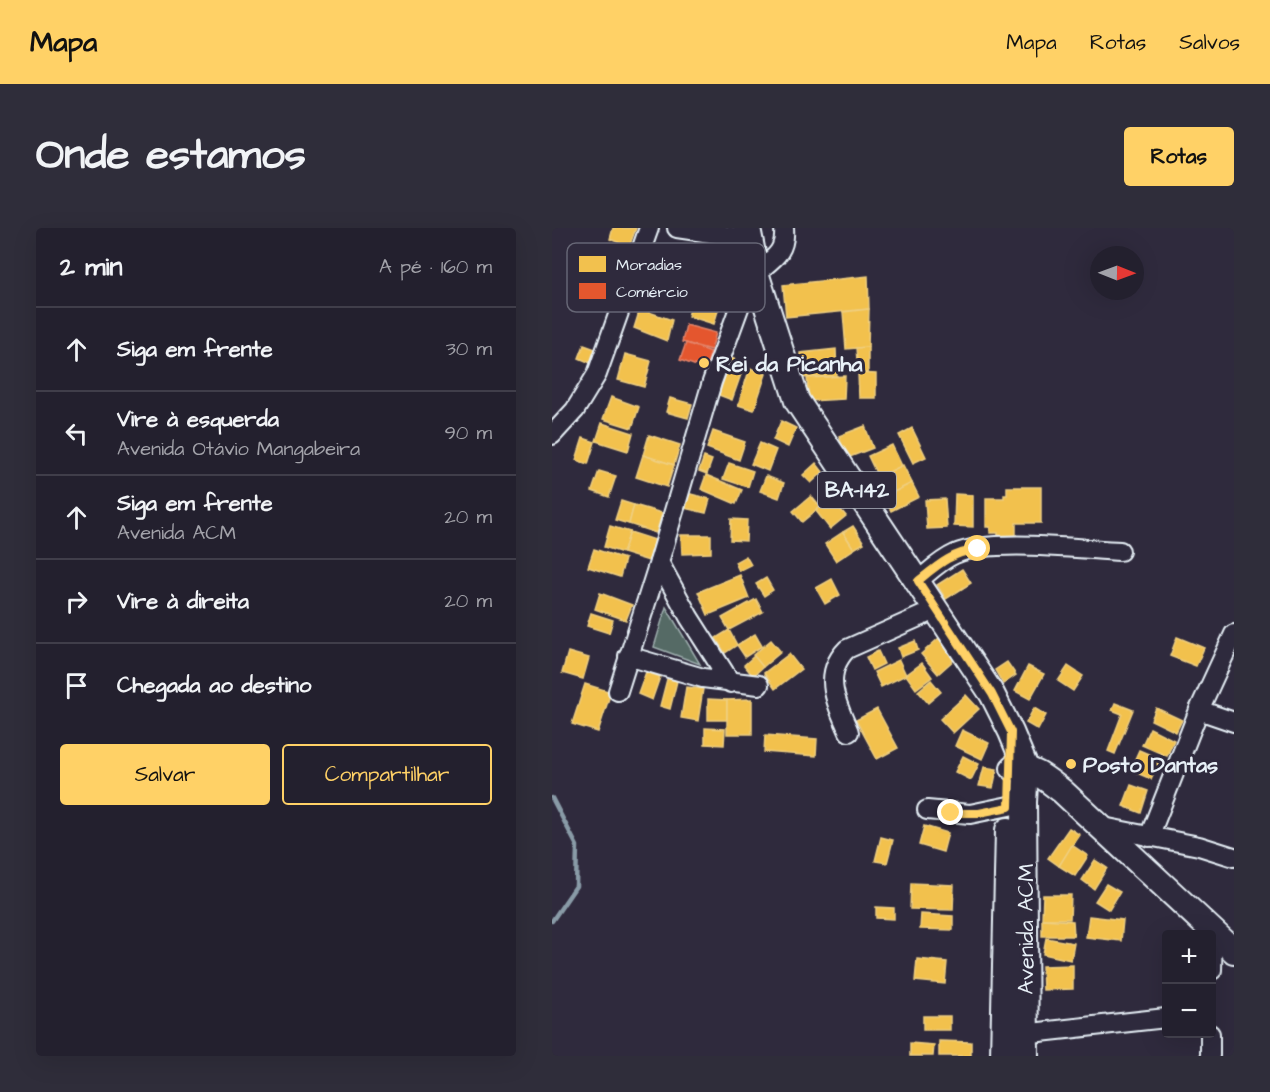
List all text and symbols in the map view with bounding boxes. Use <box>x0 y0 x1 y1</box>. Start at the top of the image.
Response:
text: Mapa <box>30 23 97 62</box>
text: Mapa <box>1006 28 1057 57</box>
text: Rotas <box>1090 28 1146 57</box>
text: Salvos <box>1179 28 1240 57</box>
text: Onde estamos <box>36 127 306 185</box>
button: Rotas <box>1124 127 1234 186</box>
legend <box>567 243 765 312</box>
north arrow <box>1090 246 1144 300</box>
text: 2 min <box>60 249 122 285</box>
text: A pé · 160 m <box>379 253 492 281</box>
text: Moradias <box>616 254 682 276</box>
text: Comércio <box>616 281 688 303</box>
icon: ahead <box>60 333 93 366</box>
text: Siga em frente <box>117 334 273 365</box>
text: 30 m <box>446 335 492 363</box>
place label: Rei da Picanha <box>716 349 863 380</box>
marker: Rei da Picanha <box>697 356 711 370</box>
text: Vire à esquerda <box>117 404 279 435</box>
icon: left <box>60 417 93 450</box>
text: 90 m <box>444 419 492 447</box>
text: Avenida Otávio Mangabeira <box>117 435 360 463</box>
road number: BA-142 <box>818 472 896 508</box>
text: Siga em frente <box>117 488 273 519</box>
icon: ahead <box>60 501 93 534</box>
text: 20 m <box>444 503 492 531</box>
text: Avenida ACM <box>117 519 236 547</box>
route start <box>964 535 990 561</box>
icon: right <box>60 585 93 618</box>
text: Vire à direita <box>117 586 249 617</box>
text: 20 m <box>444 587 492 615</box>
icon: arrive <box>60 669 93 702</box>
text: Chegada ao destino <box>117 670 311 701</box>
button: Salvar <box>60 744 270 805</box>
button: Compartilhar <box>282 744 492 805</box>
place label: Posto Dantas <box>1083 750 1218 781</box>
marker: Posto Dantas <box>1064 757 1078 771</box>
route end <box>937 799 963 825</box>
street label: Avenida ACM <box>1011 864 1042 994</box>
map controls <box>1162 930 1216 1038</box>
button: + <box>1162 930 1216 984</box>
button: − <box>1162 984 1216 1038</box>

